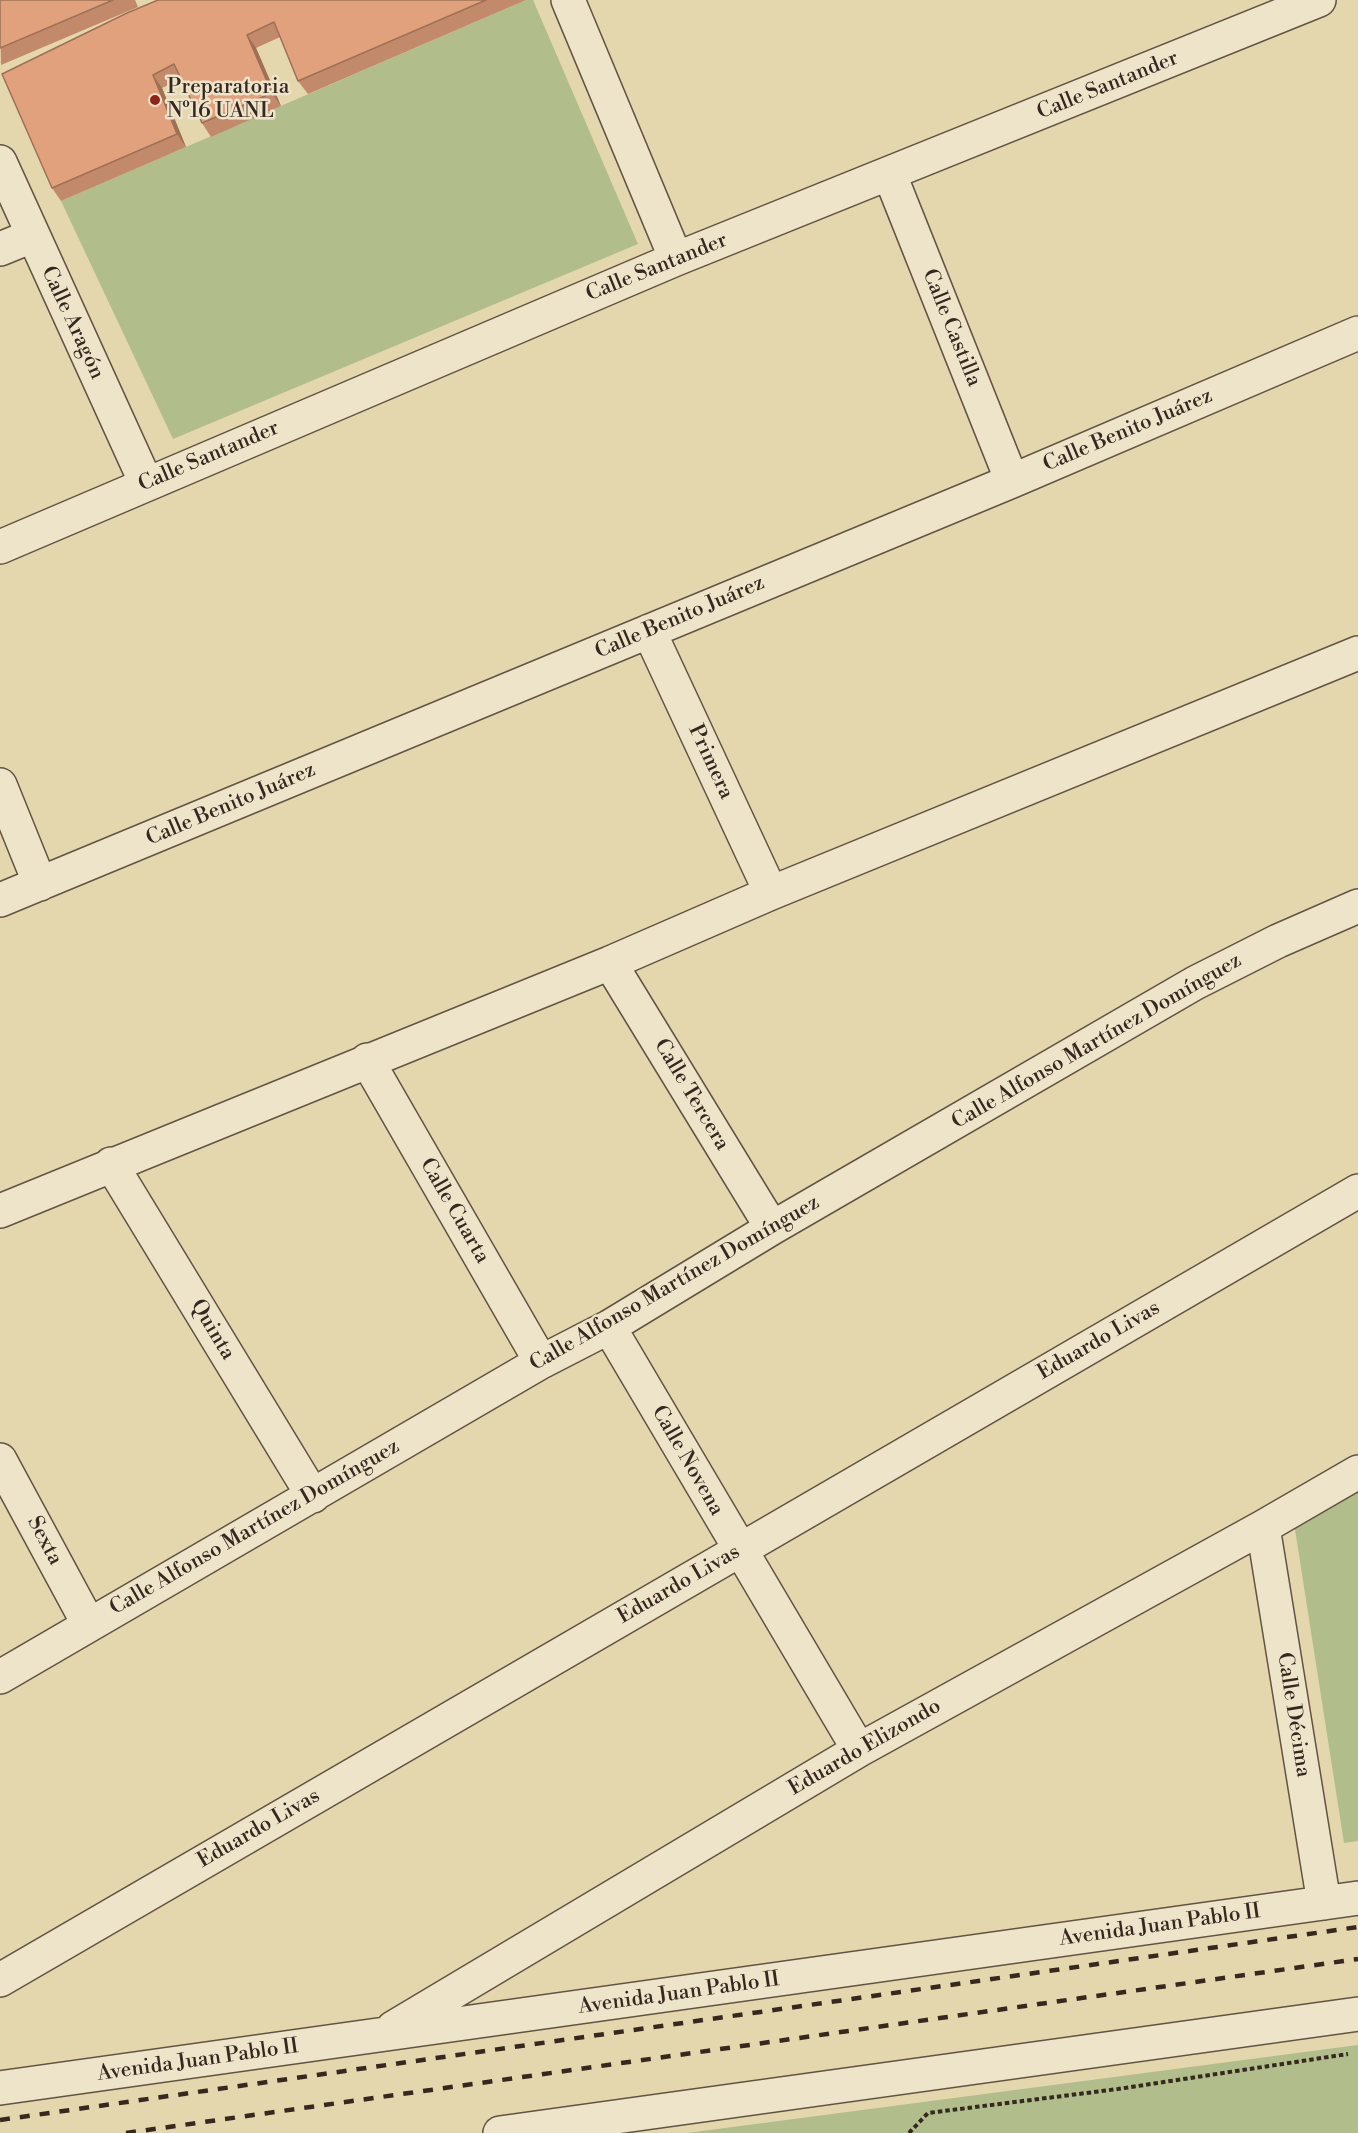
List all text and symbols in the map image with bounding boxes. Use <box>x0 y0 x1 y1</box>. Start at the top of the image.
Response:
street label: Calle Santander <box>1034 46 1182 126</box>
place label: Preparatoria Nº16 UANL <box>167 75 289 125</box>
marker: Preparatoria Nº16 UANL <box>148 93 162 107</box>
street label: Calle Santander <box>583 228 731 308</box>
street label: Calle Aragón <box>35 263 109 383</box>
street label: Calle Castilla <box>916 266 986 390</box>
street label: Calle Benito Juárez <box>1040 384 1216 478</box>
street label: Calle Santander <box>135 416 283 498</box>
street label: Calle Benito Juárez <box>592 571 768 665</box>
street label: Primera <box>682 721 738 803</box>
street label: Calle Benito Juárez <box>143 758 319 852</box>
street label: Calle Alfonso Martínez Domínguez <box>948 949 1246 1135</box>
street label: Calle Tercera <box>648 1035 734 1155</box>
street label: Calle Cuarta <box>414 1154 494 1268</box>
street label: Calle Alfonso Martínez Domínguez <box>526 1191 824 1377</box>
street label: Quinta <box>184 1295 240 1365</box>
street label: Eduardo Livas <box>1033 1296 1165 1386</box>
street label: Calle Novena <box>645 1401 729 1521</box>
street label: Calle Alfonso Martínez Domínguez <box>106 1435 404 1621</box>
street label: Sexta <box>21 1512 67 1570</box>
street label: Eduardo Livas <box>613 1540 745 1630</box>
street label: Calle Décima <box>1271 1651 1315 1779</box>
street label: Eduardo Elizondo <box>784 1694 946 1802</box>
street label: Eduardo Livas <box>193 1784 325 1874</box>
street label: Avenida Juan Pablo II <box>1058 1899 1262 1953</box>
street label: Avenida Juan Pablo II <box>577 1967 781 2021</box>
street label: Avenida Juan Pablo II <box>96 2034 300 2088</box>

